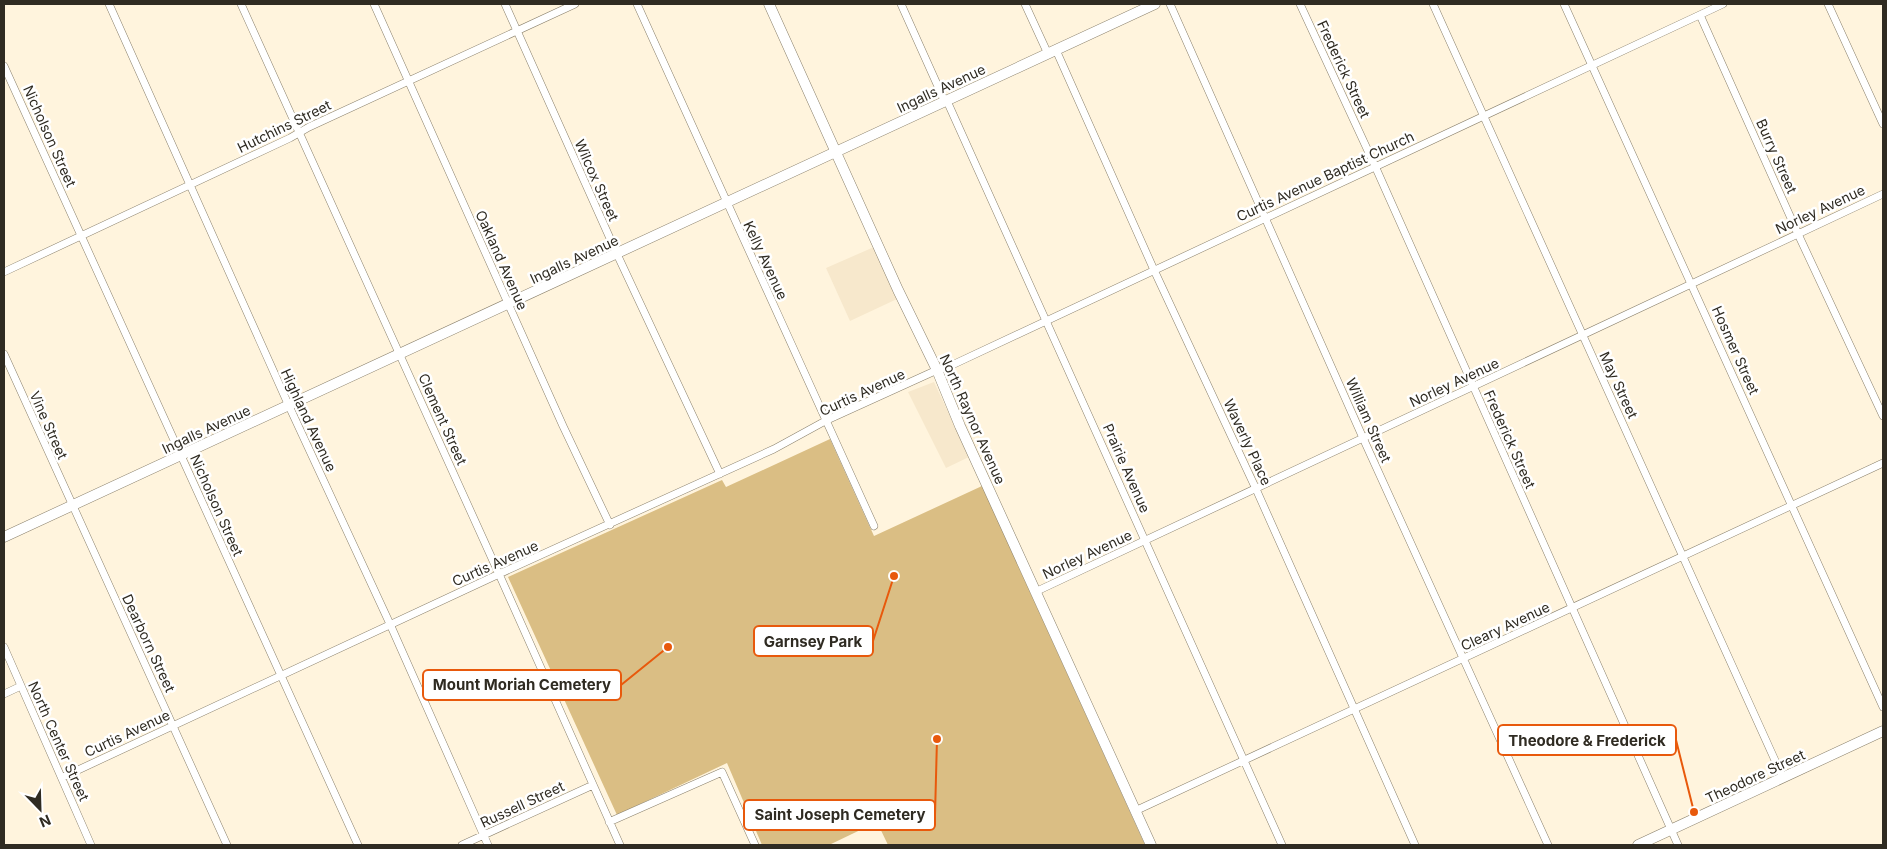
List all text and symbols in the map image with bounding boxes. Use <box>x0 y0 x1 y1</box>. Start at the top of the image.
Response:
street label: Frederick Street <box>1314 17 1374 121</box>
street label: Ingalls Avenue <box>894 60 988 116</box>
street label: Nicholson Street <box>20 83 80 190</box>
street label: Hutchins Street <box>234 96 334 156</box>
street label: Burry Street <box>1753 116 1801 196</box>
street label: Curtis Avenue Baptist Church <box>1234 127 1416 225</box>
street label: Wilcox Street <box>571 136 623 224</box>
street label: Norley Avenue <box>1773 181 1867 237</box>
street label: Oakland Avenue <box>472 207 532 313</box>
street label: Kelly Avenue <box>740 218 792 302</box>
street label: Ingalls Avenue <box>527 231 621 287</box>
street label: Hosmer Street <box>1709 303 1763 397</box>
street label: May Street <box>1596 349 1642 421</box>
street label: North Raynor Avenue <box>937 351 1009 487</box>
street label: Norley Avenue <box>1407 354 1501 410</box>
street label: Curtis Avenue <box>816 365 908 419</box>
street label: Highland Avenue <box>278 366 340 474</box>
street label: Clement Street <box>415 371 471 468</box>
street label: William Street <box>1343 375 1395 465</box>
street label: Frederick Street <box>1481 387 1539 491</box>
street label: Vine Street <box>26 388 72 462</box>
street label: Waverly Place <box>1221 396 1275 488</box>
street label: Ingalls Avenue <box>159 401 253 457</box>
street label: Prairie Avenue <box>1100 421 1154 515</box>
street label: Nicholson Street <box>187 452 247 559</box>
street label: Norley Avenue <box>1040 526 1134 582</box>
street label: Curtis Avenue <box>449 536 541 590</box>
street label: Dearborn Street <box>119 591 179 695</box>
street label: Cleary Avenue <box>1458 598 1552 654</box>
callout: Garnsey Park <box>754 626 873 656</box>
text: Garnsey Park <box>764 632 863 651</box>
callout: Mount Moriah Cemetery <box>423 670 621 700</box>
text: Mount Moriah Cemetery <box>433 675 611 694</box>
street label: North Center Street <box>25 679 93 804</box>
street label: Curtis Avenue <box>81 706 173 760</box>
callout: Theodore & Frederick <box>1498 725 1676 755</box>
text: Theodore & Frederick <box>1508 731 1666 750</box>
street label: Theodore Street <box>1703 745 1808 806</box>
street label: Russell Street <box>477 777 567 831</box>
north arrow <box>15 784 65 834</box>
callout: Saint Joseph Cemetery <box>744 800 935 830</box>
text: Saint Joseph Cemetery <box>755 805 925 824</box>
text: N <box>37 812 54 831</box>

